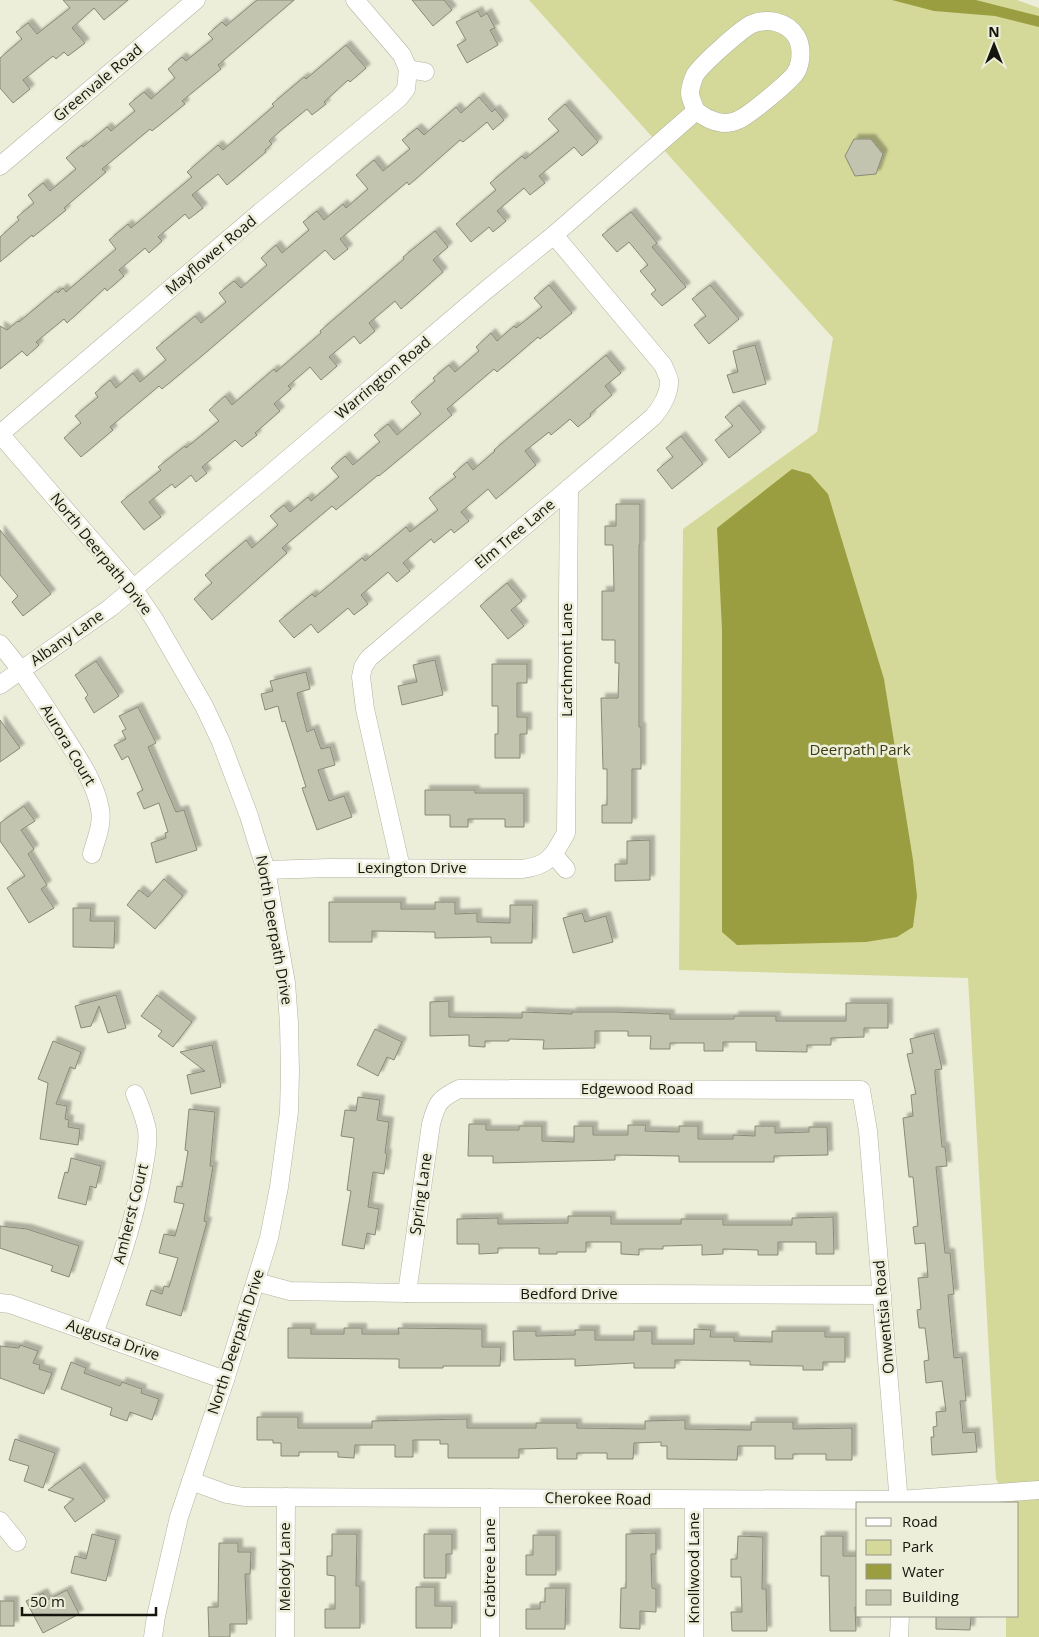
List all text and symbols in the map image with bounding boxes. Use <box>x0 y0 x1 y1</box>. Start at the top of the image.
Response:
north arrow <box>969 20 1019 70</box>
text: N <box>988 22 1000 41</box>
street label: Greenvale Road <box>48 39 146 126</box>
street label: Mayflower Road <box>161 210 260 298</box>
street label: Warrington Road <box>330 331 434 423</box>
street label: North Deerpath Drive <box>46 488 157 619</box>
street label: Elm Tree Lane <box>470 494 559 573</box>
street label: Larchmont Lane <box>556 603 576 717</box>
street label: Albany Lane <box>26 605 107 670</box>
street label: Aurora Court <box>37 700 101 789</box>
park label: Deerpath Park <box>809 739 911 759</box>
street label: North Deerpath Drive <box>252 854 298 1006</box>
street label: Lexington Drive <box>357 857 467 877</box>
street label: Edgewood Road <box>581 1078 693 1098</box>
street label: Spring Lane <box>404 1152 436 1236</box>
street label: Amherst Court <box>108 1162 152 1266</box>
street label: Onwentsia Road <box>868 1259 898 1375</box>
street label: North Deerpath Drive <box>202 1267 268 1417</box>
street label: Bedford Drive <box>520 1283 618 1303</box>
street label: Augusta Drive <box>64 1314 163 1364</box>
street label: Cherokee Road <box>545 1487 652 1509</box>
legend <box>856 1502 1019 1617</box>
text: Road <box>902 1511 938 1531</box>
street label: Knollwood Lane <box>683 1512 703 1624</box>
street label: Crabtree Lane <box>479 1518 499 1618</box>
street label: Melody Lane <box>274 1522 294 1612</box>
text: Park <box>902 1536 933 1556</box>
text: Water <box>902 1561 944 1581</box>
scale bar <box>22 1584 156 1616</box>
text: Building <box>902 1586 959 1606</box>
text: 50 m <box>30 1591 65 1611</box>

